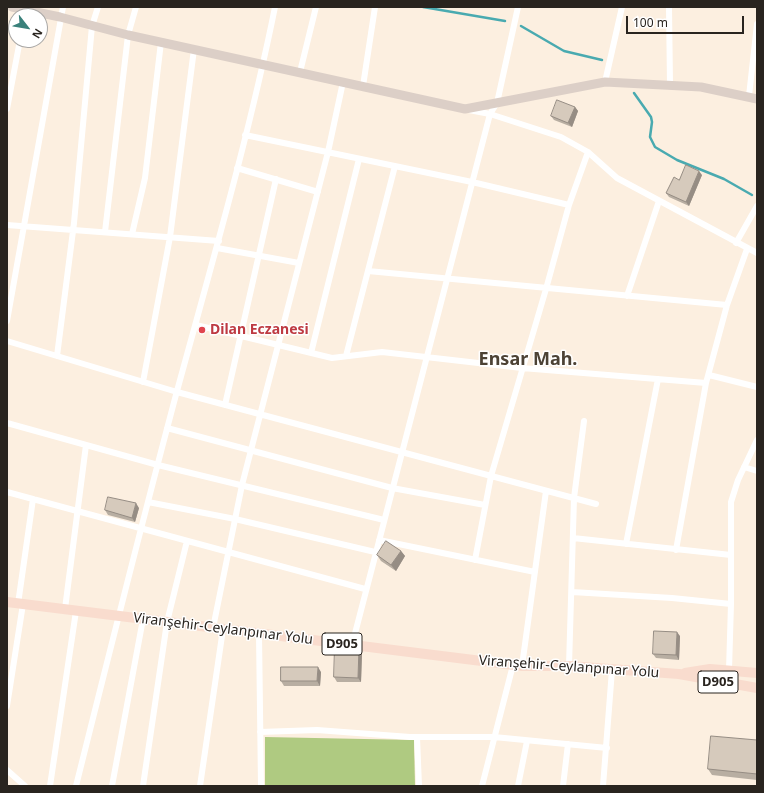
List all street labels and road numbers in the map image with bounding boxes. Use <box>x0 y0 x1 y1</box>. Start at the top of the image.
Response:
street label: Viranşehir-Ceylanpınar Yolu <box>132 610 314 648</box>
road number: D905 <box>322 633 362 655</box>
street label: Viranşehir-Ceylanpınar Yolu <box>478 652 660 682</box>
road number: D905 <box>698 671 738 693</box>

